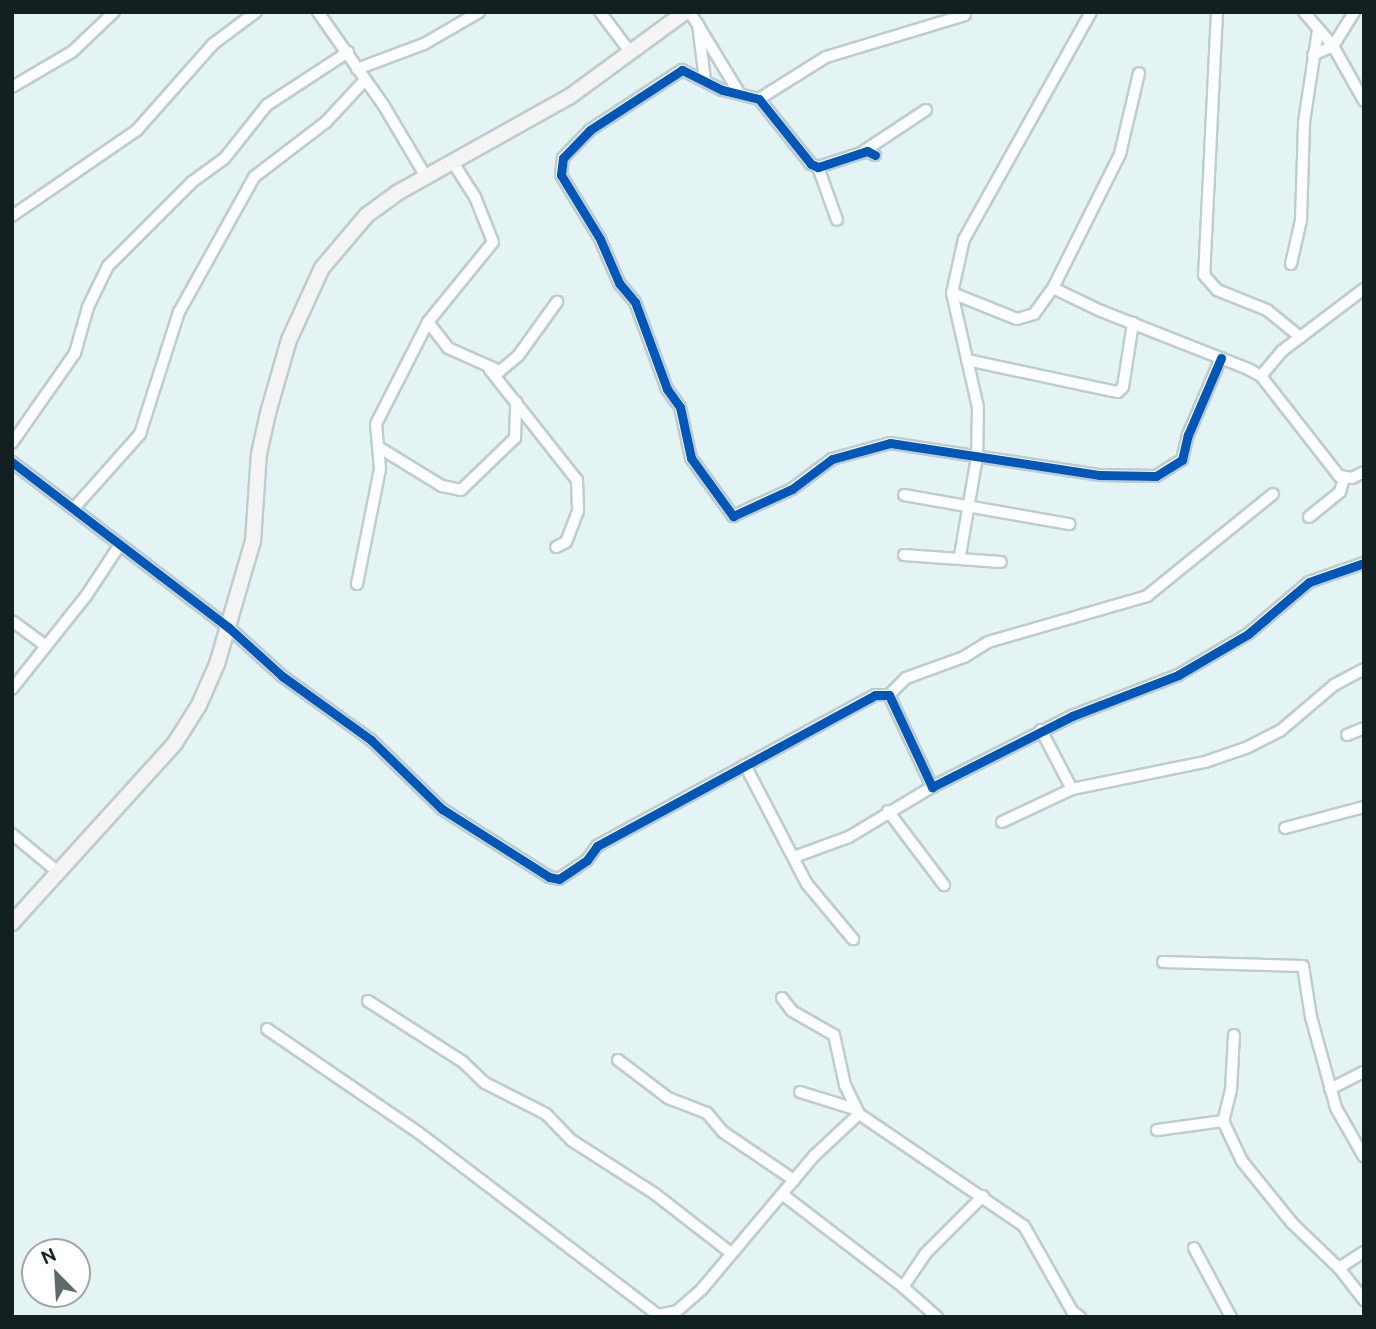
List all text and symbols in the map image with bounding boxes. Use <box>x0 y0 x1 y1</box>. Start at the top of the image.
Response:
north arrow <box>21 1238 91 1308</box>
text: N <box>37 1243 59 1269</box>

